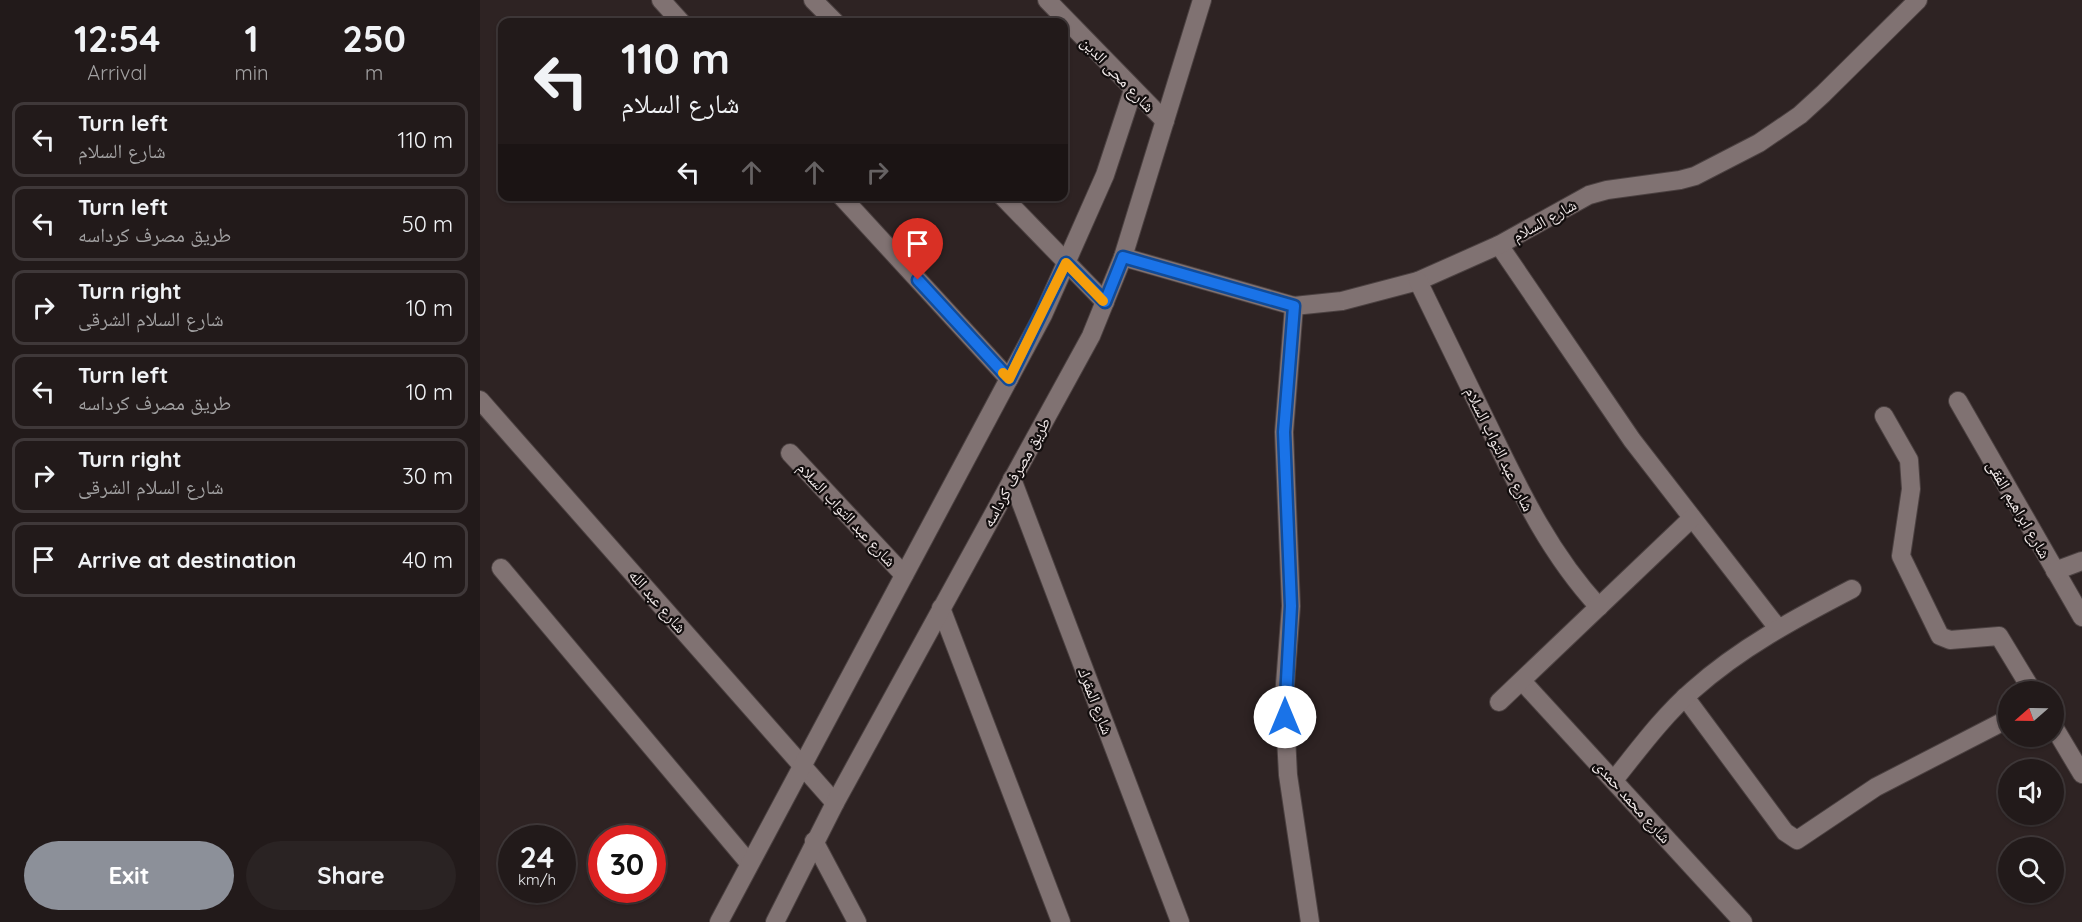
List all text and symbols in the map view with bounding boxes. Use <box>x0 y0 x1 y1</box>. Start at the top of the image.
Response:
text: 12:54 <box>74 16 160 61</box>
text: 1 <box>244 16 258 61</box>
text: 250 <box>343 16 406 61</box>
text: 110 m <box>621 32 730 85</box>
street label: شارع محى الدين <box>1076 32 1159 117</box>
icon: left <box>522 42 600 120</box>
text: Arrival <box>87 60 147 85</box>
text: min <box>234 60 268 85</box>
text: m <box>365 60 383 85</box>
text: شارع السلام <box>621 86 739 120</box>
text: Turn left <box>78 109 168 137</box>
icon: left <box>27 123 60 156</box>
text: 110 m <box>398 126 453 154</box>
text: شارع السلام <box>78 138 166 163</box>
icon: left <box>672 156 705 189</box>
icon: ahead <box>735 156 768 189</box>
icon: ahead <box>798 156 831 189</box>
icon: right <box>861 156 894 189</box>
text: Turn left <box>78 193 168 221</box>
street label: شارع السلام <box>1508 194 1580 247</box>
icon: left <box>27 207 60 240</box>
text: 50 m <box>402 210 453 238</box>
pin <box>892 218 943 280</box>
text: طريق مصرف كرداسه <box>78 222 231 247</box>
icon: arrive <box>901 227 934 260</box>
text: Turn right <box>78 277 182 305</box>
icon: right <box>27 291 60 324</box>
text: 10 m <box>406 294 453 322</box>
text: شارع السلام الشرقى <box>78 306 224 331</box>
text: Turn left <box>78 361 168 389</box>
icon: left <box>27 375 60 408</box>
text: 10 m <box>406 378 453 406</box>
street label: شارع عبد التواب السلام <box>1460 384 1539 515</box>
text: طريق مصرف كرداسه <box>78 390 231 415</box>
street label: طريق مصرف كرداسه <box>978 414 1055 531</box>
text: Turn right <box>78 445 182 473</box>
street label: شارع ابراهيم الفقى <box>1982 456 2055 562</box>
street label: شارع عبد التواب السلام <box>793 457 901 571</box>
icon: right <box>27 459 60 492</box>
text: 30 m <box>402 462 453 490</box>
text: شارع السلام الشرقى <box>78 474 224 499</box>
icon: arrive <box>27 543 60 576</box>
text: Arrive at destination <box>78 546 296 574</box>
text: 40 m <box>402 546 453 574</box>
street label: شارع عبد الله <box>624 565 691 638</box>
street label: شارع المقرك <box>1073 665 1118 738</box>
north arrow <box>1998 681 2064 747</box>
map controls <box>1998 681 2064 903</box>
position arrow <box>1253 685 1317 749</box>
street label: شارع محمد حمدى <box>1590 755 1676 848</box>
button: sound <box>1998 759 2064 825</box>
speed limit sign: 30 <box>588 825 666 903</box>
button: search <box>1998 837 2064 903</box>
text: 24 <box>520 838 554 876</box>
button: Exit <box>24 841 234 910</box>
button: Share <box>246 841 456 910</box>
text: km/h <box>518 870 556 889</box>

